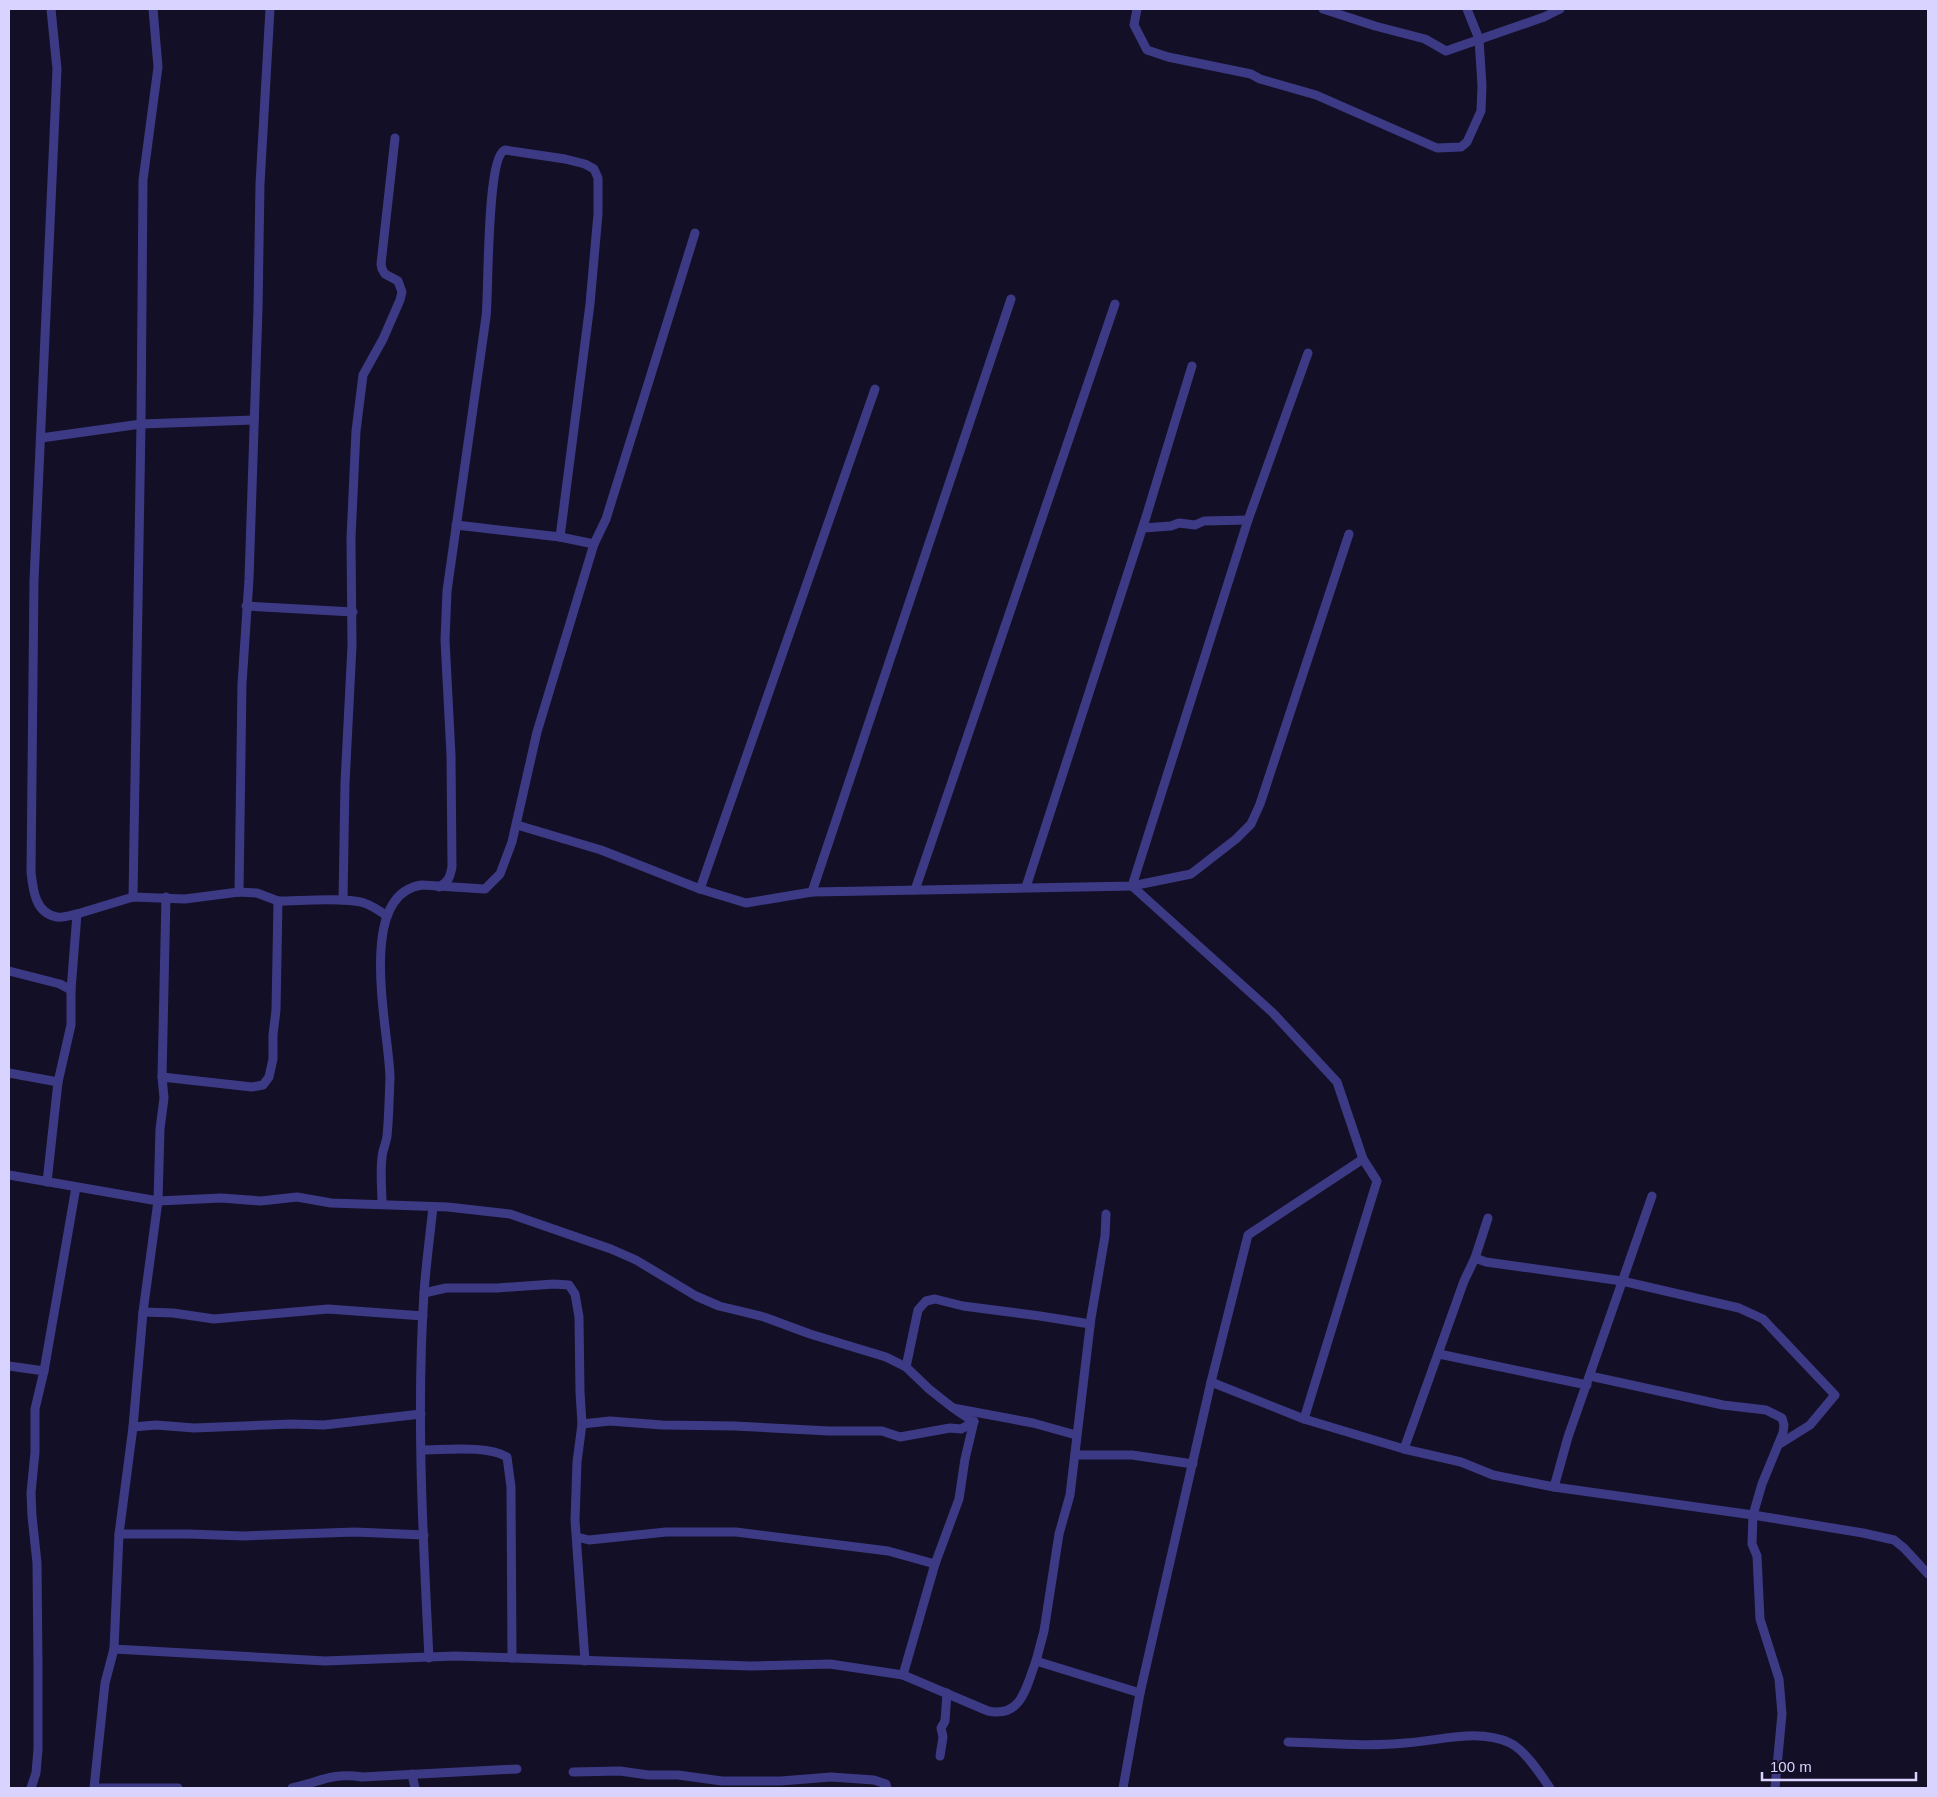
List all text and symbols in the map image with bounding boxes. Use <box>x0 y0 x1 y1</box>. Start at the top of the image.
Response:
scale bar <box>1762 1750 1916 1782</box>
text: 100 m <box>1770 1758 1812 1775</box>

